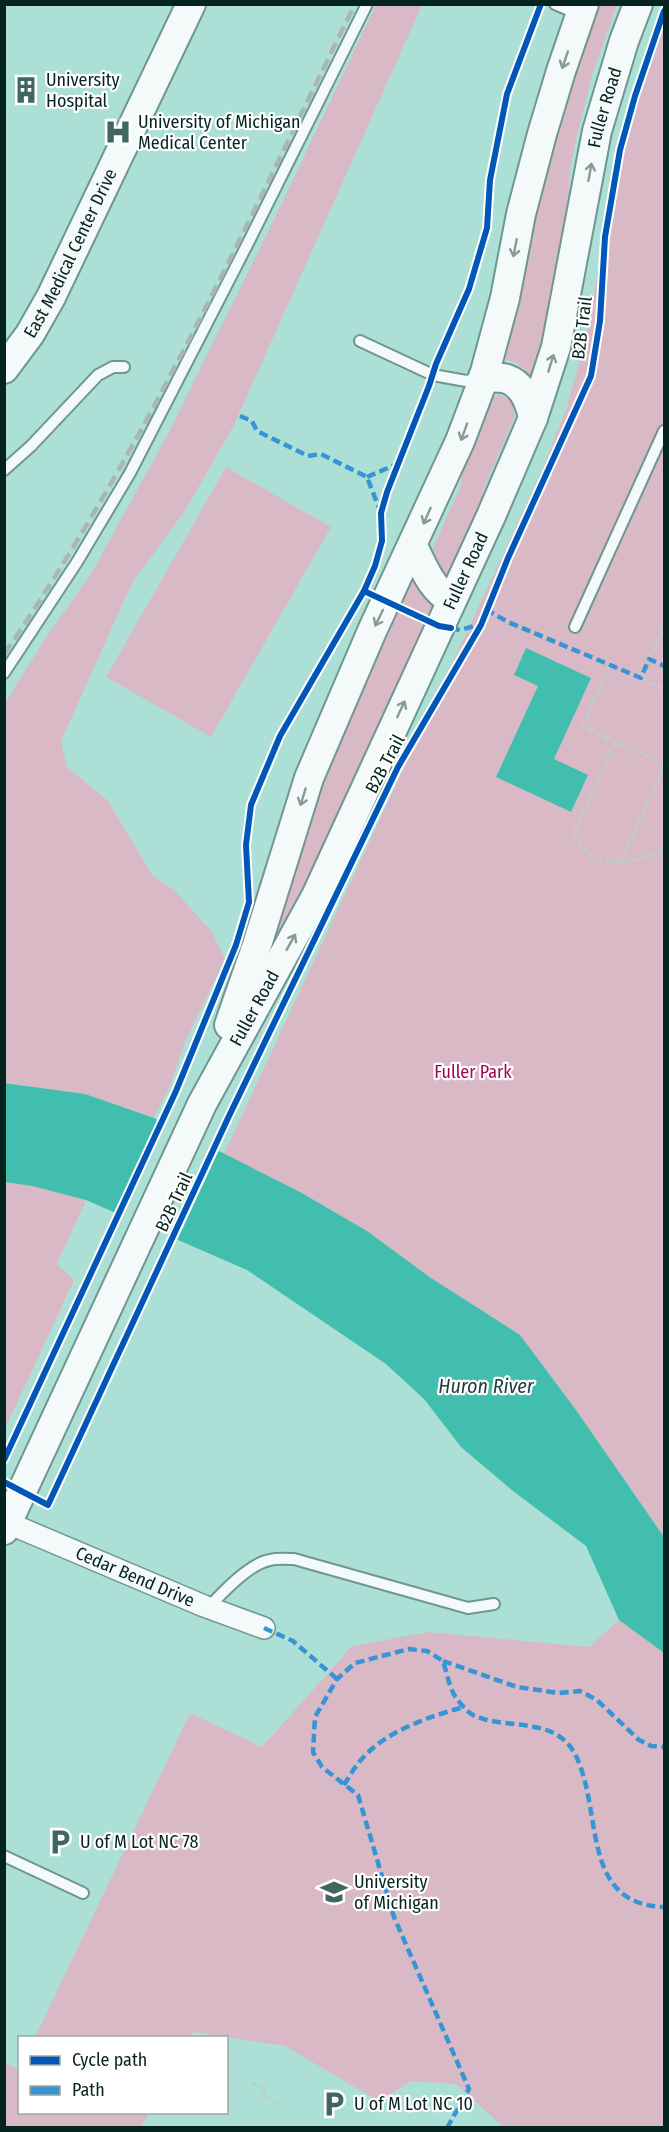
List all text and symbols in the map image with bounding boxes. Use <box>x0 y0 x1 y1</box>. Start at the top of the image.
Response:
one-way arrow <box>558 50 569 69</box>
street label: Fuller Road <box>583 65 627 150</box>
place label: University Hospital <box>46 69 120 112</box>
building icon: University Hospital <box>11 75 41 105</box>
place label: University of Michigan Medical Center <box>138 111 300 154</box>
hospital icon: University of Michigan Medical Center <box>103 117 133 147</box>
one-way arrow <box>584 162 595 182</box>
street label: East Medical Center Drive <box>19 165 122 342</box>
one-way arrow <box>509 238 520 257</box>
street label: B2B Trail <box>567 295 597 361</box>
one-way arrow <box>546 354 557 373</box>
one-way arrow <box>457 422 468 441</box>
one-way arrow <box>421 506 432 524</box>
street label: Fuller Road <box>438 529 493 613</box>
one-way arrow <box>372 608 384 626</box>
one-way arrow <box>396 700 408 718</box>
street label: B2B Trail <box>360 731 410 797</box>
one-way arrow <box>297 787 308 806</box>
one-way arrow <box>286 933 297 951</box>
street label: Fuller Road <box>225 967 284 1050</box>
park label: Fuller Park <box>434 1061 512 1083</box>
street label: B2B Trail <box>151 1168 197 1235</box>
water label: Huron River <box>438 1374 535 1398</box>
street label: Cedar Bend Drive <box>72 1542 198 1612</box>
parking icon: U of M Lot NC 78 <box>45 1827 75 1857</box>
place label: U of M Lot NC 78 <box>80 1831 198 1853</box>
place label: University of Michigan <box>354 1871 439 1914</box>
school or university icon: University of Michigan <box>319 1877 349 1907</box>
legend <box>18 2036 228 2114</box>
text: Cycle path <box>72 2049 147 2071</box>
text: Path <box>72 2079 105 2101</box>
parking icon: U of M Lot NC 10 <box>319 2089 349 2119</box>
place label: U of M Lot NC 10 <box>354 2093 473 2115</box>

